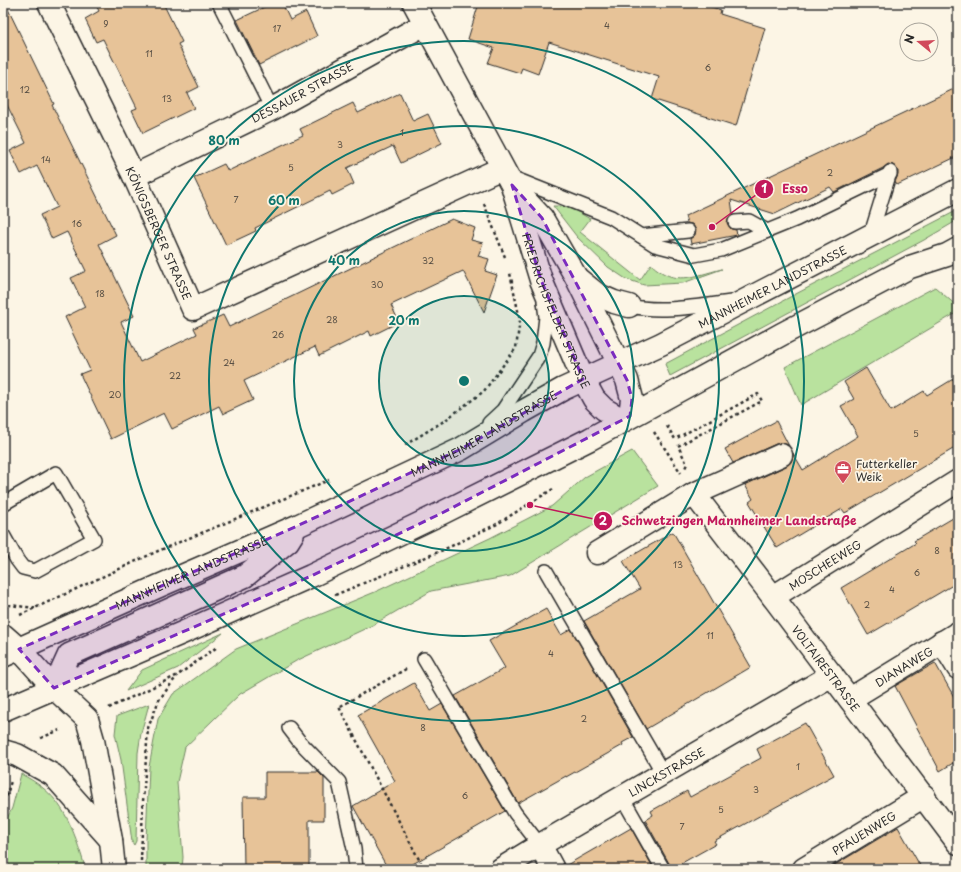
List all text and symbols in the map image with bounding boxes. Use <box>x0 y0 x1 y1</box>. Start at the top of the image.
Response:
house number: 9 <box>103 16 109 30</box>
house number: 4 <box>604 18 610 32</box>
house number: 17 <box>273 21 282 35</box>
north arrow <box>899 22 939 62</box>
text: N <box>900 32 919 46</box>
house number: 11 <box>145 46 153 60</box>
street label: DESSAUER STRASSE <box>248 57 356 126</box>
house number: 6 <box>705 60 711 74</box>
house number: 12 <box>20 82 30 96</box>
house number: 13 <box>162 91 172 105</box>
house number: 1 <box>400 125 404 139</box>
text: 80 m <box>208 131 240 149</box>
house number: 3 <box>337 137 343 151</box>
house number: 14 <box>41 152 51 166</box>
house number: 5 <box>288 160 294 174</box>
street label: KÖNIGSBERGER STRASSE <box>122 163 196 302</box>
house number: 2 <box>827 165 833 179</box>
callout: Esso <box>754 177 816 201</box>
text: 1 <box>761 179 767 197</box>
text: Esso <box>782 179 808 197</box>
text: 60 m <box>268 191 300 209</box>
house number: 7 <box>233 192 239 206</box>
house number: 16 <box>72 216 82 230</box>
street label: FRIEDRICHSFELDER STRASSE <box>519 231 595 391</box>
street label: MANNHEIMER LANDSTRASSE <box>695 241 849 332</box>
text: 40 m <box>328 251 360 269</box>
house number: 32 <box>422 253 434 267</box>
house number: 30 <box>371 277 384 291</box>
house number: 18 <box>95 286 105 300</box>
text: 20 m <box>388 311 420 329</box>
house number: 28 <box>326 312 338 326</box>
house number: 26 <box>272 327 284 341</box>
house number: 24 <box>223 355 235 369</box>
house number: 22 <box>169 368 181 382</box>
centre of rings <box>457 374 471 388</box>
street label: MANNHEIMER LANDSTRASSE <box>407 386 560 480</box>
house number: 20 <box>109 387 122 401</box>
house number: 5 <box>913 426 919 440</box>
place label: Futterkeller Weik <box>856 455 918 485</box>
office icon: Futterkeller Weik <box>833 459 853 484</box>
callout: Schwetzingen Mannheimer Landstraße <box>593 509 865 533</box>
text: 2 <box>599 511 608 529</box>
text: Schwetzingen Mannheimer Landstraße <box>621 511 857 529</box>
street label: MANNHEIMER LANDSTRASSE <box>112 531 270 613</box>
street label: MOSCHEEWEG <box>785 535 864 594</box>
house number: 8 <box>934 543 940 557</box>
house number: 13 <box>673 557 683 571</box>
house number: 6 <box>914 565 920 579</box>
house number: 4 <box>889 582 895 596</box>
house number: 2 <box>864 597 870 611</box>
street label: VOLTAIRESTRASSE <box>788 621 864 715</box>
house number: 11 <box>706 628 714 642</box>
street label: DIANAWEG <box>872 642 936 690</box>
house number: 4 <box>548 646 554 660</box>
house number: 2 <box>581 711 587 725</box>
house number: 8 <box>420 720 426 734</box>
street label: LINCKSTRASSE <box>625 743 708 800</box>
house number: 1 <box>796 759 800 773</box>
house number: 3 <box>753 782 759 796</box>
house number: 6 <box>462 788 468 802</box>
house number: 5 <box>718 802 724 816</box>
street label: PFAUENWEG <box>829 807 899 859</box>
house number: 7 <box>679 819 685 833</box>

